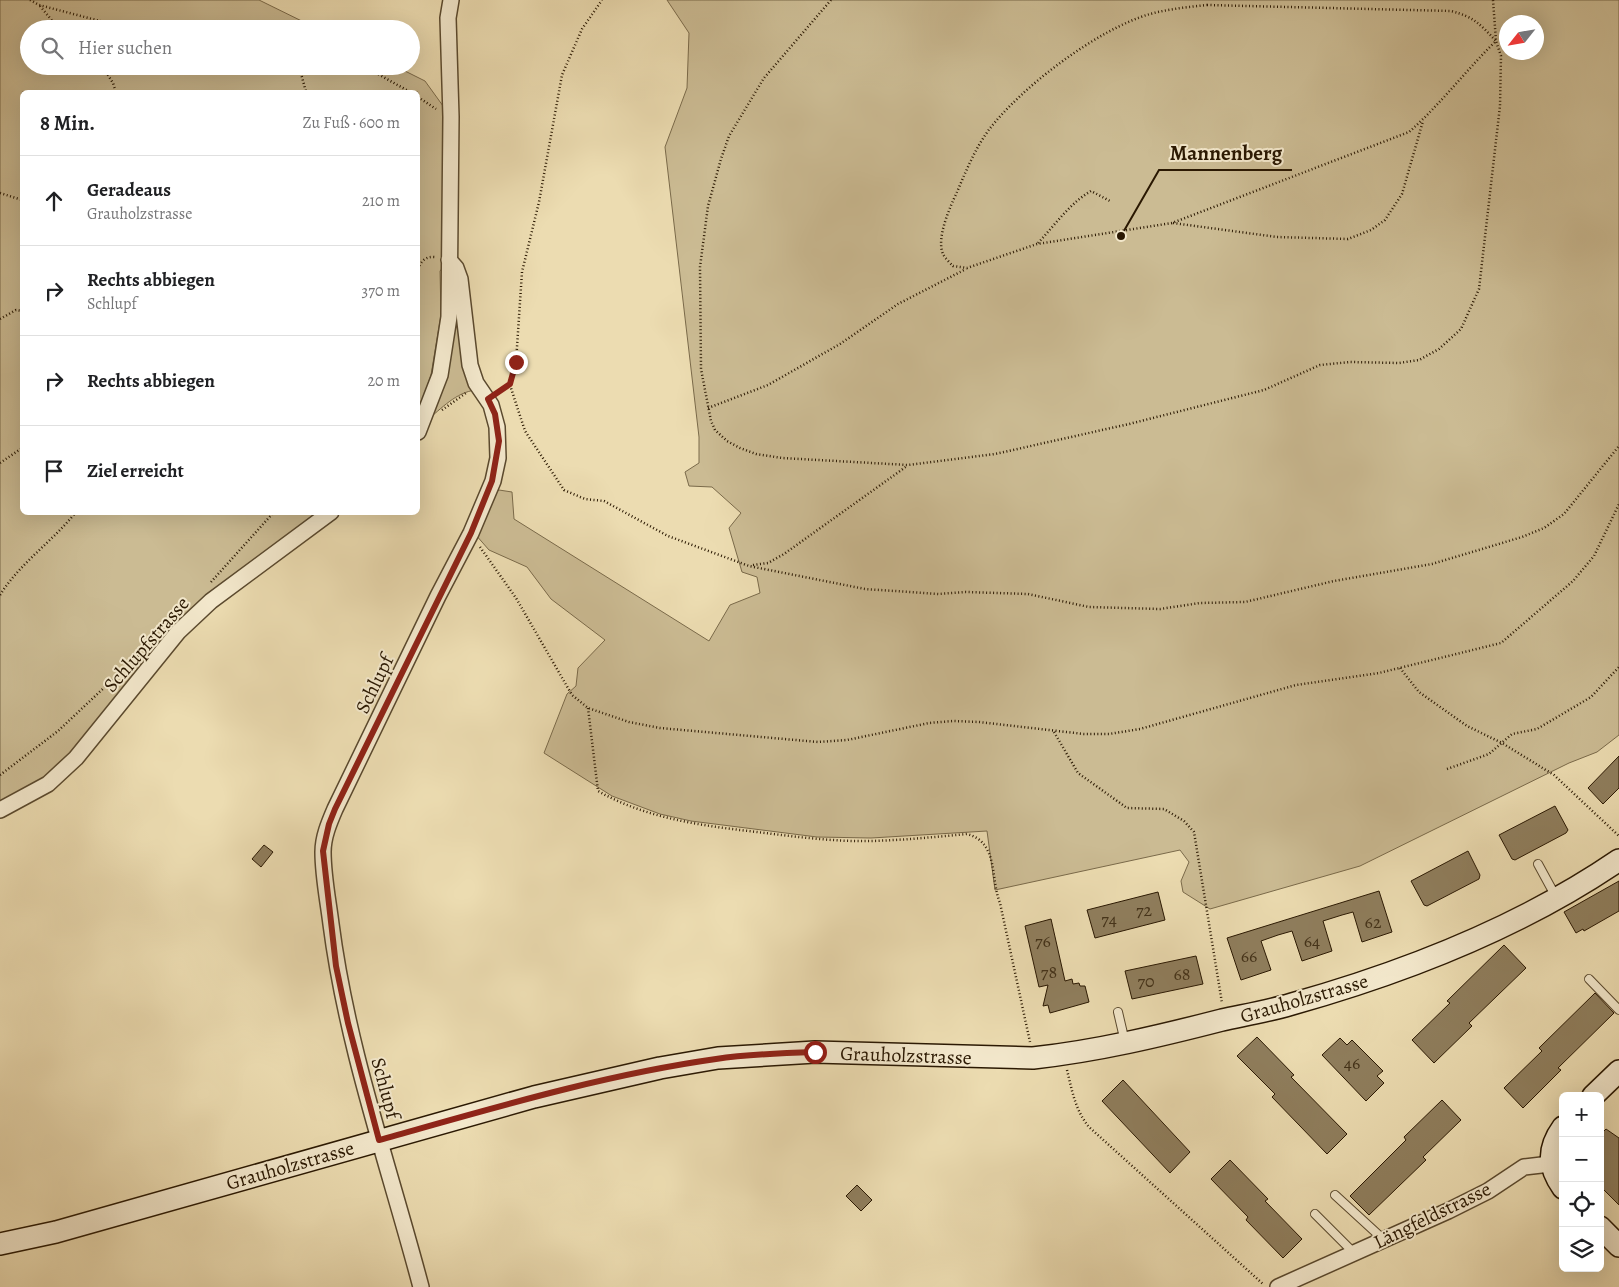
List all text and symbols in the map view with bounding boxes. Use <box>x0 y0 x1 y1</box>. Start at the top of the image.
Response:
north arrow <box>1499 15 1544 60</box>
search box <box>20 20 420 75</box>
icon: search <box>38 34 66 62</box>
text: Hier suchen <box>78 35 172 61</box>
text: 8 Min. <box>40 109 95 137</box>
text: Zu Fuß · 600 m <box>303 112 400 134</box>
callout: Mannenberg <box>1159 134 1292 170</box>
text: Mannenberg <box>1170 139 1283 167</box>
text: Geradeaus <box>87 177 171 203</box>
icon: ahead <box>40 187 68 215</box>
text: 210 m <box>362 190 400 212</box>
text: Grauholzstrasse <box>87 203 192 225</box>
text: Rechts abbiegen <box>87 267 215 293</box>
icon: right <box>40 277 68 305</box>
text: 370 m <box>362 280 400 302</box>
text: Schlupf <box>87 293 137 315</box>
route end <box>505 351 528 374</box>
icon: right <box>40 367 68 395</box>
text: Rechts abbiegen <box>87 368 215 394</box>
text: 20 m <box>367 370 400 392</box>
icon: arrive <box>40 457 68 485</box>
text: Ziel erreicht <box>87 458 184 484</box>
street label: Schlupfstrasse <box>97 591 196 698</box>
street label: Schlupf <box>349 647 402 718</box>
house number: 72 <box>1136 898 1152 922</box>
house number: 74 <box>1101 907 1117 931</box>
house number: 62 <box>1365 910 1382 934</box>
house number: 76 <box>1035 929 1051 953</box>
house number: 64 <box>1304 929 1320 953</box>
house number: 66 <box>1241 944 1257 968</box>
house number: 78 <box>1041 960 1057 984</box>
house number: 68 <box>1173 962 1191 986</box>
street label: Grauholzstrasse <box>1237 967 1371 1030</box>
house number: 70 <box>1137 969 1155 993</box>
street label: Grauholzstrasse <box>840 1040 972 1071</box>
route start <box>804 1041 827 1064</box>
house number: 46 <box>1344 1051 1360 1075</box>
street label: Schlupf <box>364 1055 407 1125</box>
map controls <box>1559 1092 1604 1272</box>
button: + <box>1559 1092 1604 1137</box>
street label: Grauholzstrasse <box>223 1134 357 1197</box>
button: − <box>1559 1137 1604 1182</box>
street label: Längfeldstrasse <box>1369 1175 1495 1256</box>
button: locate <box>1559 1182 1604 1227</box>
button: layers <box>1559 1227 1604 1272</box>

